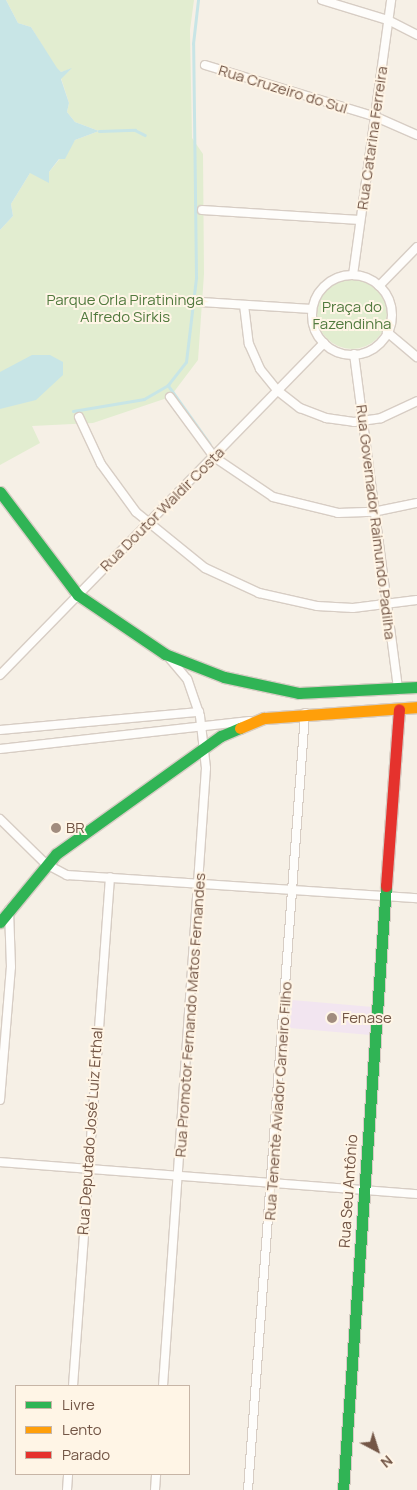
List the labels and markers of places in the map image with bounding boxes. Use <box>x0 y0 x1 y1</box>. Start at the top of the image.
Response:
place label: BR <box>66 819 85 837</box>
marker: BR <box>50 822 62 834</box>
place label: Fenase <box>342 1009 392 1027</box>
marker: Fenase <box>326 1012 338 1024</box>

